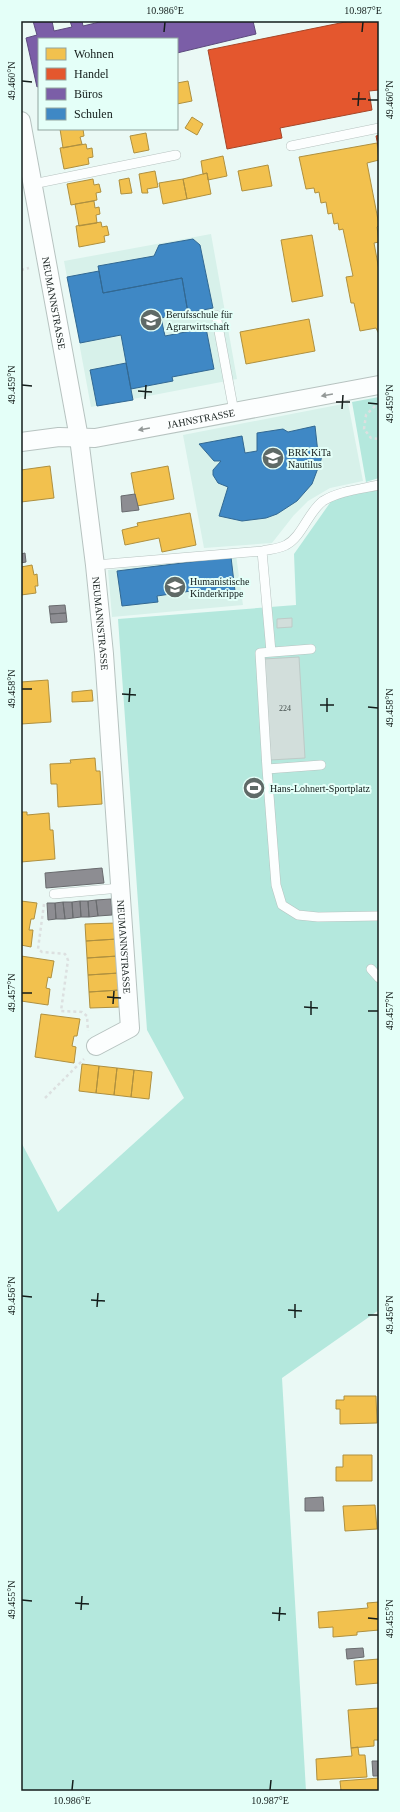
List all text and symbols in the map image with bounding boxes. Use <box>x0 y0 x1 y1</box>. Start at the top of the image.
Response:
text: 10.986°E <box>146 5 184 16</box>
text: 10.987°E <box>344 5 382 16</box>
legend <box>38 38 178 130</box>
text: Wohnen <box>74 47 114 61</box>
text: 49.460°N <box>6 62 17 100</box>
text: Handel <box>74 67 109 81</box>
text: 49.460°N <box>384 81 395 119</box>
text: Büros <box>74 87 103 101</box>
text: Schulen <box>74 107 113 121</box>
street label: NEUMANNSTRASSE <box>40 256 68 350</box>
school or university icon: Berufsschule für Agrarwirtschaft <box>138 307 164 333</box>
place label: Berufsschule für Agrarwirtschaft <box>166 309 233 332</box>
text: 49.459°N <box>6 366 17 404</box>
text: 49.459°N <box>384 385 395 423</box>
one-way arrow <box>321 393 333 399</box>
street label: JAHNSTRASSE <box>166 407 235 430</box>
one-way arrow <box>138 426 150 432</box>
school or university icon: BRK KiTa Nautilus <box>260 445 286 471</box>
place label: BRK KiTa Nautilus <box>288 447 331 470</box>
school or university icon: Humanistische Kinderkrippe <box>162 574 188 600</box>
street label: NEUMANNSTRASSE <box>91 576 111 671</box>
place label: Humanistische Kinderkrippe <box>190 576 250 599</box>
text: 49.458°N <box>6 670 17 708</box>
text: 49.458°N <box>384 689 395 727</box>
house number: 224 <box>279 704 291 713</box>
sports icon: Hans-Lohnert-Sportplatz <box>241 775 267 801</box>
place label: Hans-Lohnert-Sportplatz <box>270 783 371 794</box>
street label: NEUMANNSTRASSE <box>116 899 133 994</box>
text: 49.457°N <box>6 974 17 1012</box>
text: 49.457°N <box>384 992 395 1030</box>
text: 49.456°N <box>6 1277 17 1315</box>
text: 49.456°N <box>384 1296 395 1334</box>
text: 49.455°N <box>6 1581 17 1619</box>
text: 49.455°N <box>384 1600 395 1638</box>
text: 10.986°E <box>53 1795 91 1806</box>
text: 10.987°E <box>251 1795 289 1806</box>

